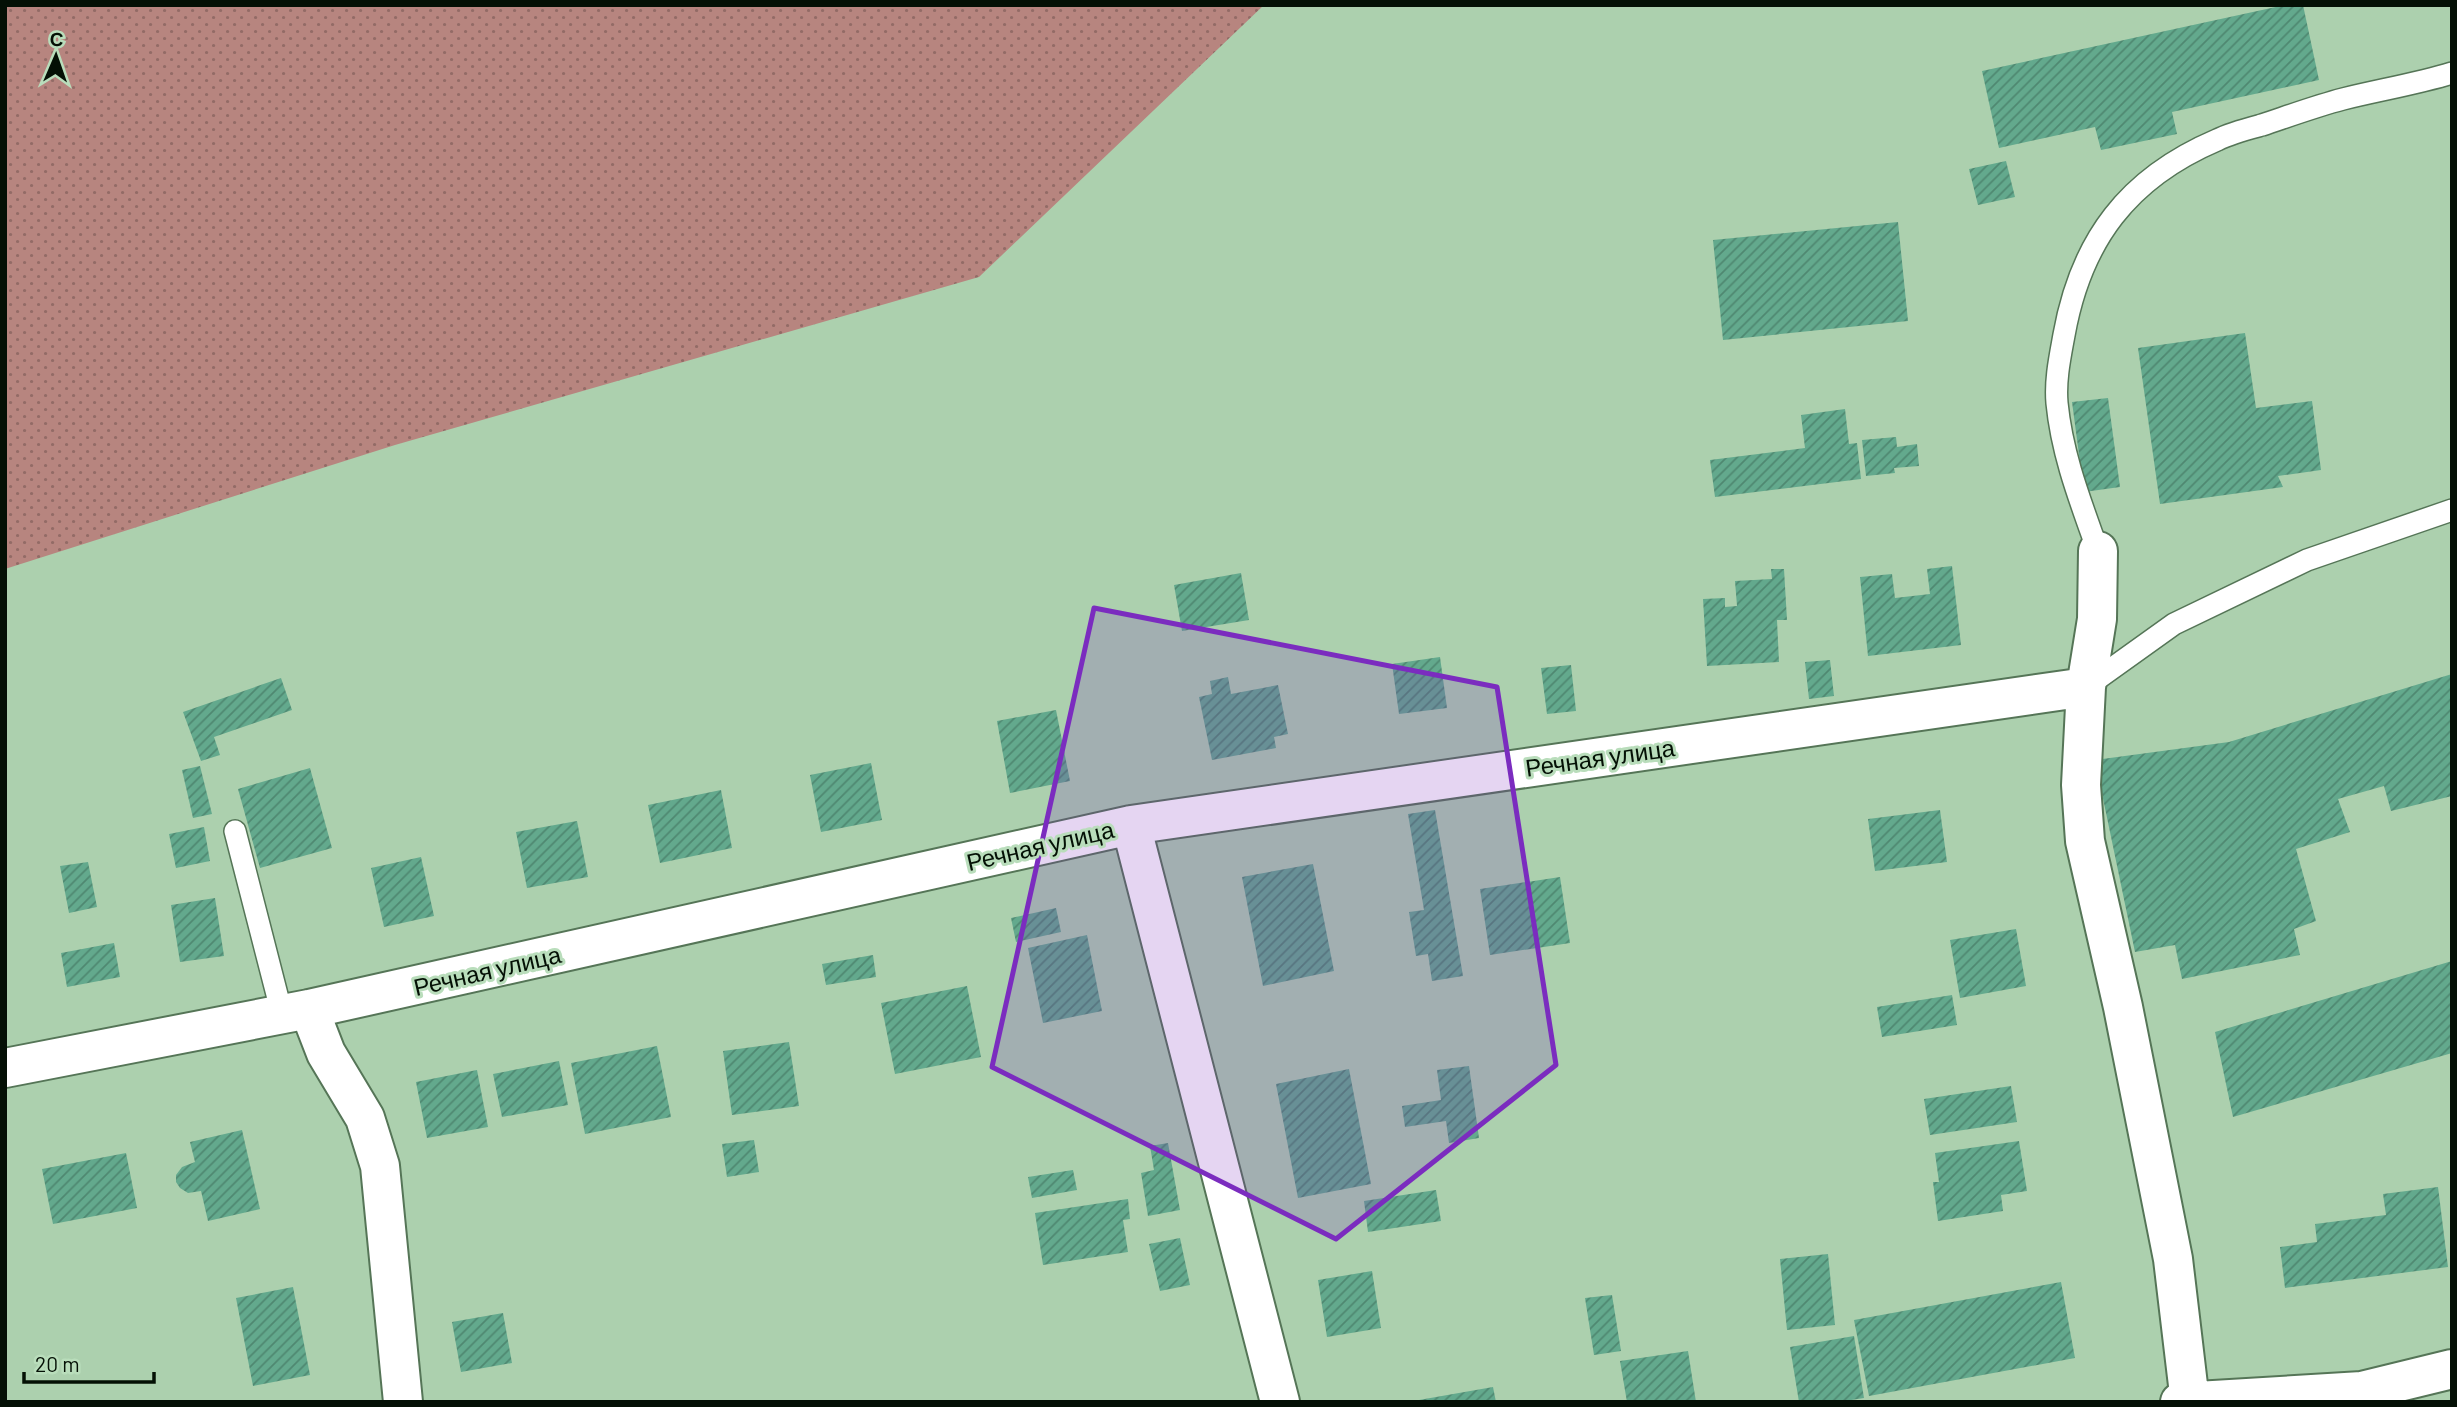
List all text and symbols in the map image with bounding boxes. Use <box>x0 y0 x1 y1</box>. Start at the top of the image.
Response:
north arrow <box>21 21 91 91</box>
text: С <box>49 27 64 50</box>
street label: Речная улица <box>1524 732 1677 782</box>
street label: Речная улица <box>963 814 1117 876</box>
street label: Речная улица <box>410 939 564 1001</box>
scale bar <box>24 1340 154 1384</box>
text: 20 m <box>35 1351 80 1376</box>

